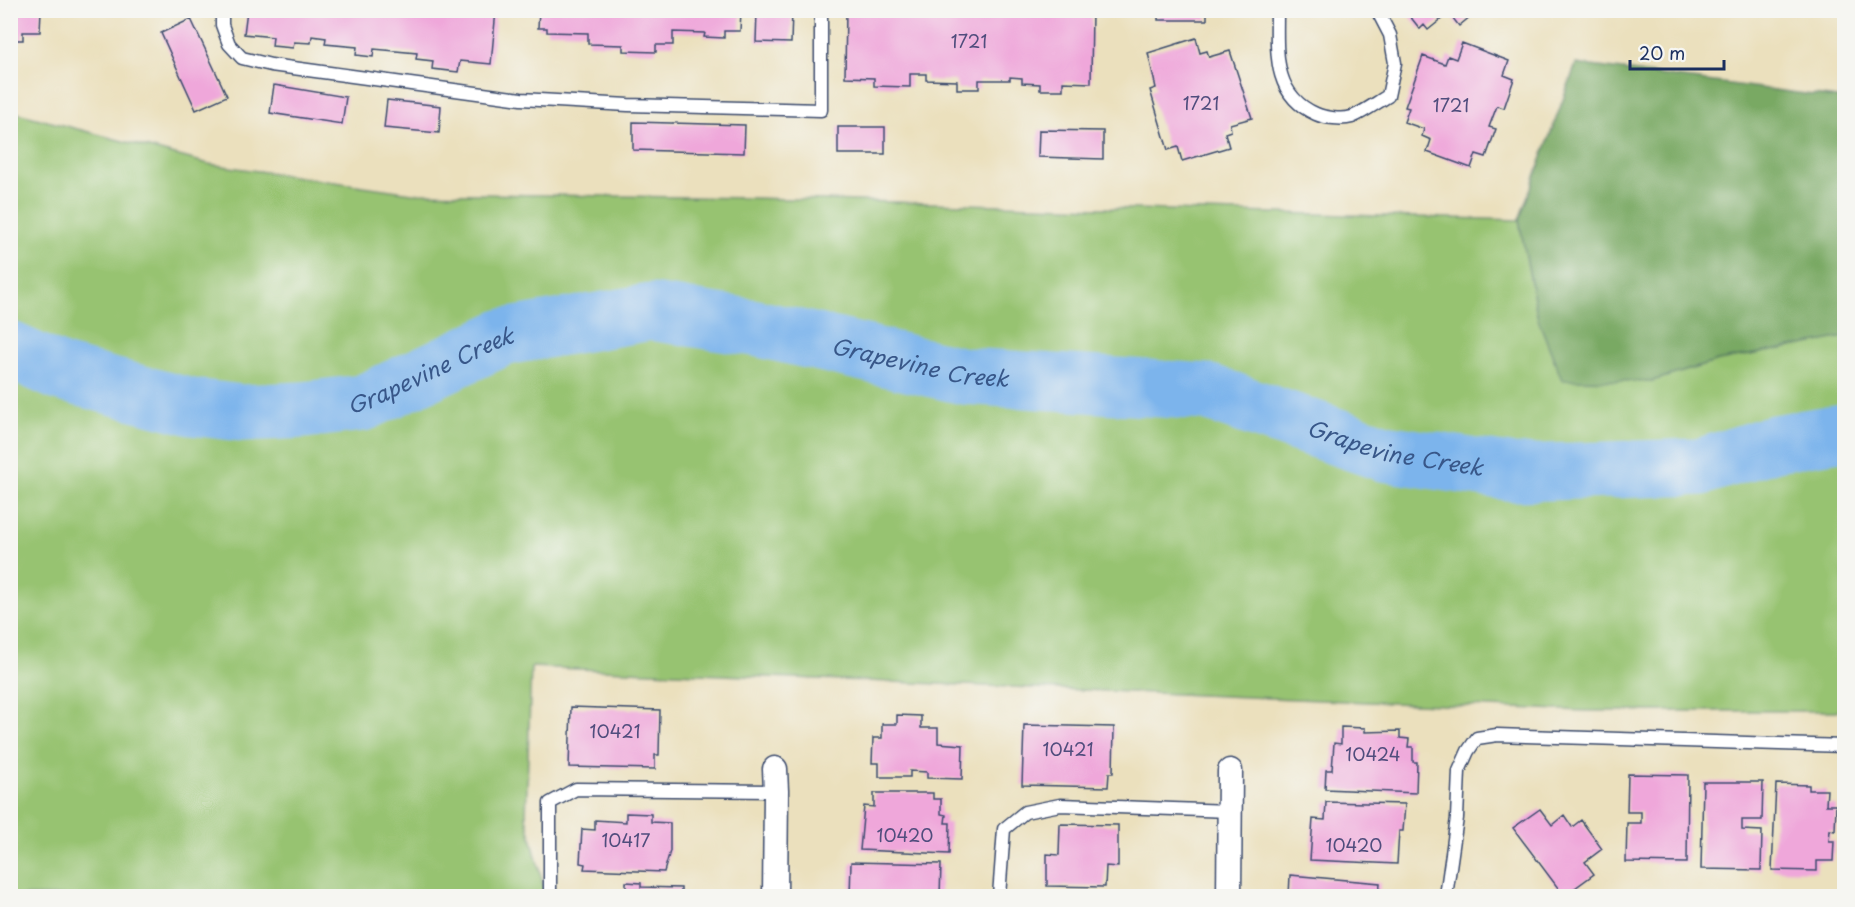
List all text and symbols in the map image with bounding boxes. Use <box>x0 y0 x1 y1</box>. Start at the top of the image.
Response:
house number: 1721 <box>951 27 987 54</box>
scale bar <box>1630 33 1724 71</box>
text: 20 m <box>1639 39 1685 66</box>
house number: 1721 <box>1183 89 1219 116</box>
house number: 1721 <box>1433 91 1469 118</box>
water label: Grapevine Creek <box>346 317 517 420</box>
water label: Grapevine Creek <box>828 328 1011 394</box>
water label: Grapevine Creek <box>1303 410 1487 483</box>
house number: 10421 <box>590 717 640 744</box>
house number: 10421 <box>1043 735 1093 762</box>
house number: 10424 <box>1345 740 1401 767</box>
house number: 10420 <box>877 821 933 848</box>
house number: 10417 <box>602 826 650 853</box>
house number: 10420 <box>1326 831 1382 858</box>

